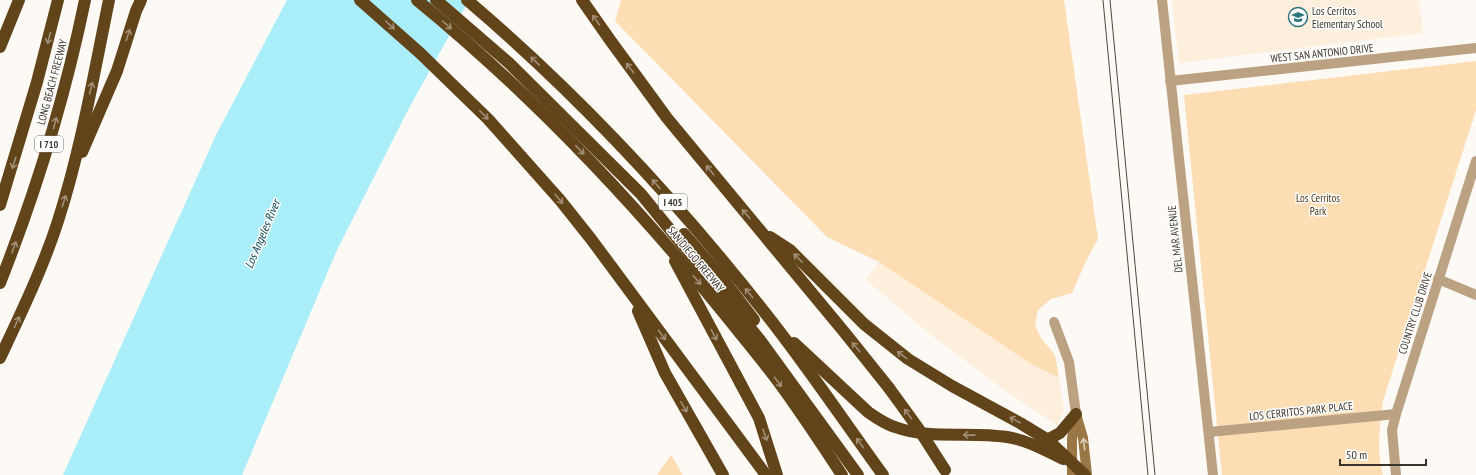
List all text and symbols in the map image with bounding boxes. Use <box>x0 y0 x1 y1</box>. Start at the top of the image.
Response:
place label: Los Cerritos Elementary School <box>1312 4 1383 31</box>
school or university icon: Los Cerritos Elementary School <box>1287 6 1309 28</box>
one-way arrow <box>592 15 600 26</box>
one-way arrow <box>385 21 395 30</box>
one-way arrow <box>442 21 452 30</box>
one-way arrow <box>125 29 132 42</box>
one-way arrow <box>45 31 52 44</box>
street label: LONG BEACH FREEWAY <box>34 38 70 126</box>
street label: WEST SAN ANTONIO DRIVE <box>1270 41 1374 65</box>
one-way arrow <box>530 56 540 66</box>
one-way arrow <box>626 62 634 73</box>
one-way arrow <box>88 82 96 95</box>
one-way arrow <box>479 110 489 120</box>
one-way arrow <box>51 117 59 130</box>
road number: I 710 <box>35 136 63 152</box>
one-way arrow <box>575 145 585 155</box>
one-way arrow <box>9 157 17 169</box>
one-way arrow <box>705 165 714 176</box>
one-way arrow <box>652 178 661 189</box>
park label: Los Cerritos Park <box>1296 191 1340 218</box>
one-way arrow <box>554 194 563 205</box>
road number: I 405 <box>659 194 687 210</box>
one-way arrow <box>61 195 68 208</box>
water label: Los Angeles River <box>241 196 284 270</box>
street label: DEL MAR AVENUE <box>1164 204 1185 273</box>
one-way arrow <box>741 209 750 220</box>
street label: SAN DIEGO FREEWAY <box>665 223 727 295</box>
one-way arrow <box>10 241 18 253</box>
one-way arrow <box>794 254 804 264</box>
street label: COUNTRY CLUB DRIVE <box>1395 270 1435 356</box>
one-way arrow <box>692 274 701 285</box>
one-way arrow <box>745 288 754 299</box>
one-way arrow <box>14 317 21 329</box>
one-way arrow <box>711 329 718 341</box>
one-way arrow <box>658 330 667 341</box>
one-way arrow <box>852 341 860 352</box>
one-way arrow <box>897 350 908 359</box>
one-way arrow <box>774 376 782 387</box>
street label: LOS CERRITOS PARK PLACE <box>1248 399 1354 423</box>
one-way arrow <box>681 401 689 413</box>
one-way arrow <box>904 408 912 419</box>
one-way arrow <box>1009 416 1021 423</box>
one-way arrow <box>762 429 770 441</box>
one-way arrow <box>963 431 976 439</box>
one-way arrow <box>856 438 864 449</box>
one-way arrow <box>1080 438 1087 451</box>
scale bar <box>1340 441 1426 467</box>
text: 50 m <box>1346 447 1367 462</box>

